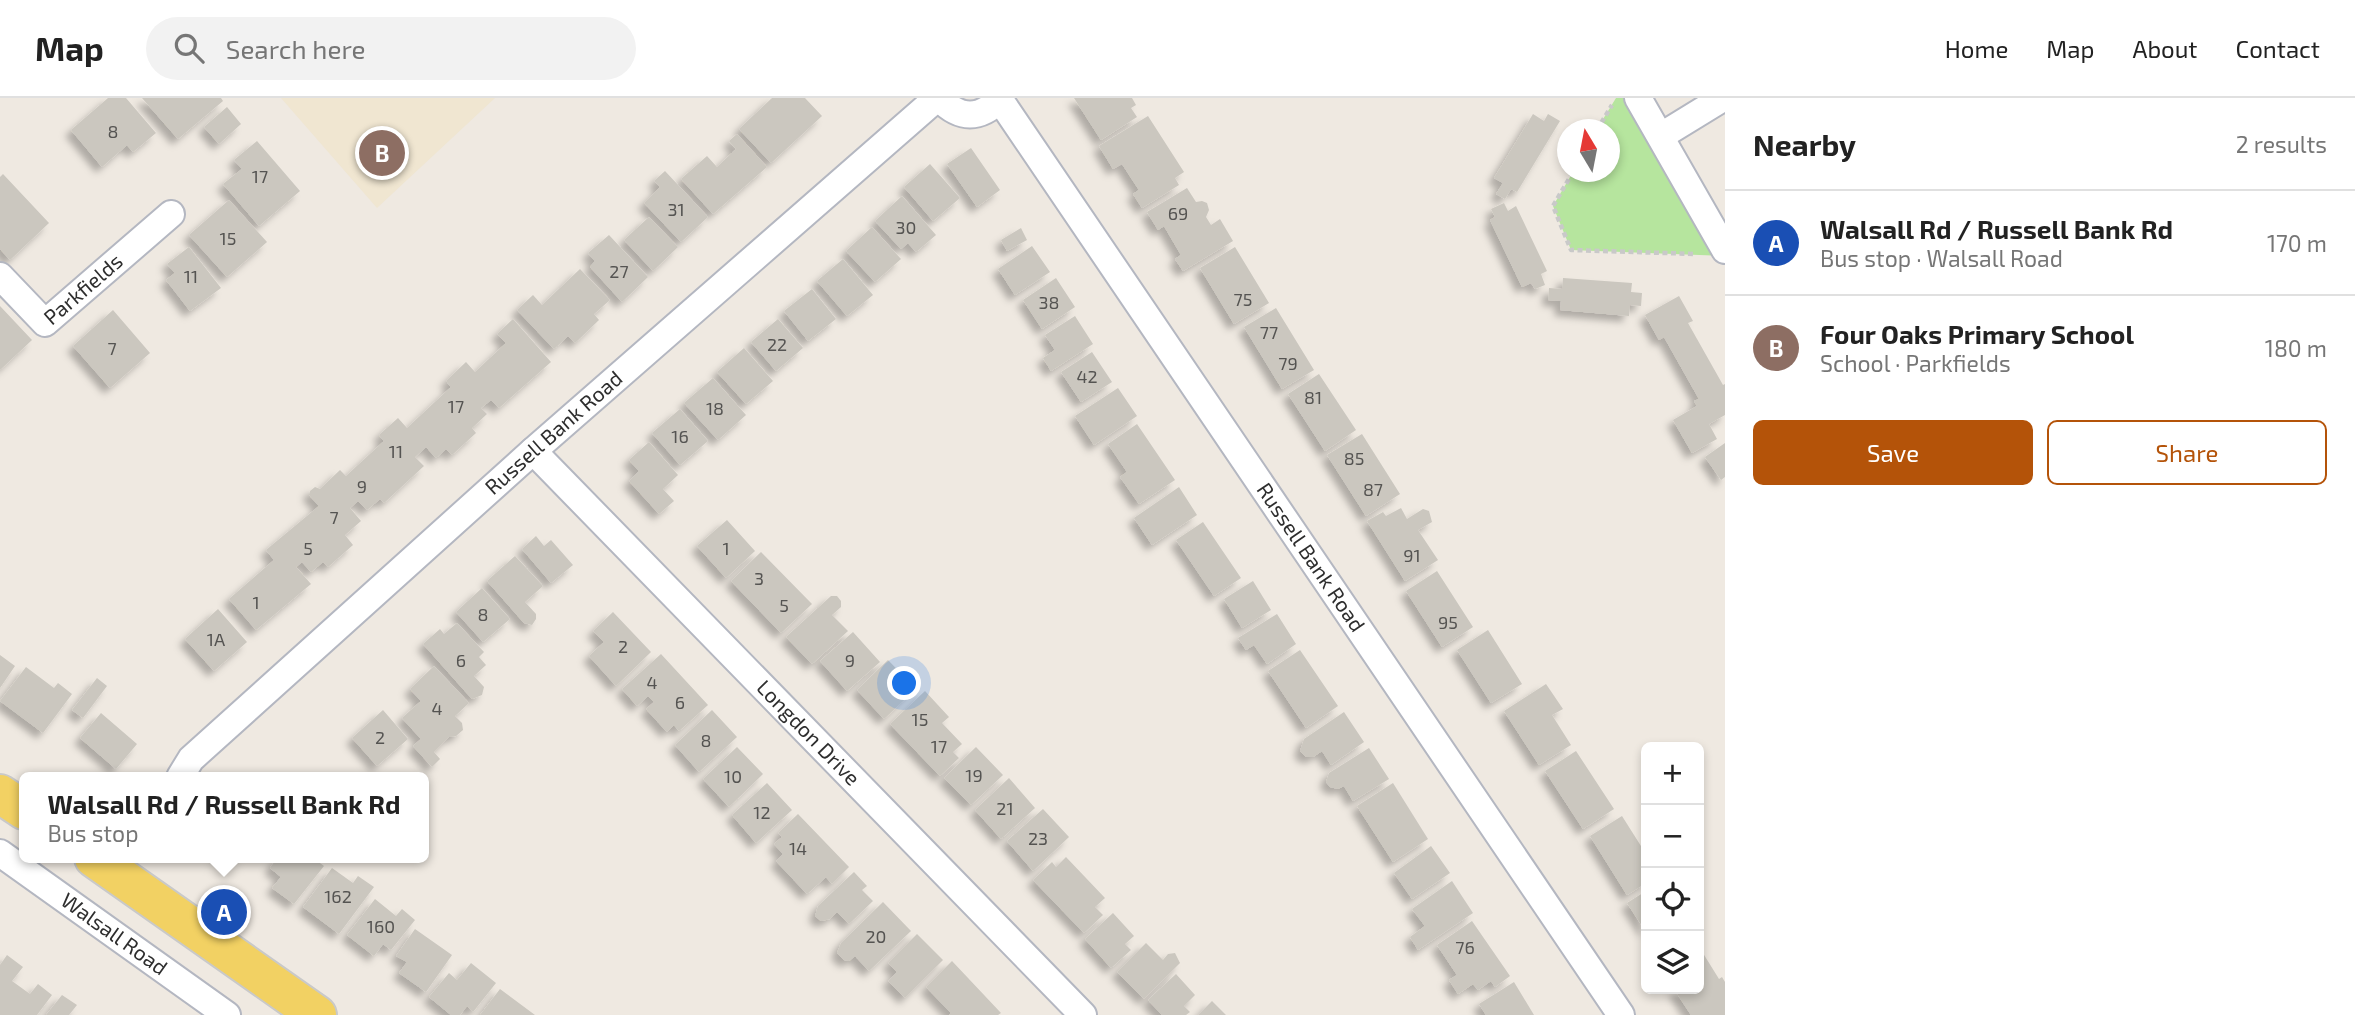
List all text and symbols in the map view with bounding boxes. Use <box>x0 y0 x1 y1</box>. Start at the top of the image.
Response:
search box <box>146 17 636 80</box>
text: Map <box>35 28 104 68</box>
icon: search <box>170 29 208 67</box>
text: Search here <box>226 33 365 64</box>
text: Home <box>1945 34 2008 63</box>
text: Map <box>2046 34 2094 63</box>
text: About <box>2132 34 2198 63</box>
text: Contact <box>2236 34 2320 63</box>
north arrow <box>1557 119 1620 182</box>
house number: 8 <box>108 120 118 142</box>
text: Nearby <box>1753 126 1856 162</box>
pin: B <box>359 127 405 179</box>
text: 2 results <box>2236 130 2327 158</box>
house number: 17 <box>252 165 268 187</box>
house number: 31 <box>667 198 685 220</box>
house number: 69 <box>1168 202 1188 224</box>
text: Walsall Rd / Russell Bank Rd <box>1820 213 2173 244</box>
house number: 30 <box>896 216 916 238</box>
house number: 15 <box>220 227 236 249</box>
text: A <box>1768 229 1784 257</box>
text: 170 m <box>2267 229 2327 257</box>
text: Bus stop · Walsall Road <box>1820 244 2063 272</box>
street label: Parkfields <box>38 248 127 329</box>
house number: 27 <box>609 260 629 282</box>
house number: 11 <box>184 265 198 287</box>
house number: 75 <box>1234 288 1252 310</box>
house number: 38 <box>1039 291 1059 313</box>
text: Four Oaks Primary School <box>1820 318 2134 349</box>
house number: 77 <box>1260 321 1278 343</box>
house number: 22 <box>767 333 787 355</box>
text: B <box>1769 334 1783 362</box>
text: 180 m <box>2265 334 2327 362</box>
house number: 7 <box>107 337 117 359</box>
text: School · Parkfields <box>1820 349 2011 377</box>
house number: 79 <box>1278 352 1298 374</box>
street label: Russell Bank Road <box>479 365 627 499</box>
house number: 42 <box>1076 365 1098 387</box>
house number: 81 <box>1304 386 1322 408</box>
house number: 17 <box>448 395 464 417</box>
house number: 18 <box>706 397 724 419</box>
button: Save <box>1753 420 2033 485</box>
button: Share <box>2047 420 2327 485</box>
house number: 16 <box>671 425 689 447</box>
house number: 11 <box>389 440 403 462</box>
house number: 85 <box>1344 447 1364 469</box>
house number: 9 <box>357 475 367 497</box>
street label: Russell Bank Road <box>1252 477 1371 636</box>
house number: 87 <box>1363 478 1383 500</box>
house number: 7 <box>329 506 339 528</box>
house number: 5 <box>303 537 313 559</box>
house number: 1 <box>722 537 730 559</box>
house number: 91 <box>1403 544 1421 566</box>
house number: 3 <box>754 567 764 589</box>
house number: 1 <box>252 591 260 613</box>
house number: 5 <box>779 594 789 616</box>
house number: 8 <box>478 603 488 625</box>
house number: 95 <box>1438 611 1458 633</box>
house number: 1A <box>207 628 226 650</box>
house number: 2 <box>618 635 628 657</box>
house number: 6 <box>456 649 466 671</box>
house number: 9 <box>845 649 855 671</box>
your location <box>887 666 921 700</box>
house number: 4 <box>646 671 658 693</box>
street label: Longdon Drive <box>752 674 866 790</box>
house number: 6 <box>675 691 685 713</box>
house number: 4 <box>431 697 443 719</box>
house number: 15 <box>912 708 928 730</box>
house number: 2 <box>375 726 385 748</box>
house number: 8 <box>701 729 711 751</box>
house number: 17 <box>931 735 947 757</box>
map controls <box>1641 742 1704 994</box>
button: + <box>1641 742 1704 805</box>
house number: 19 <box>965 764 983 786</box>
house number: 10 <box>724 765 742 787</box>
popup <box>19 772 429 863</box>
text: Walsall Rd / Russell Bank Rd <box>47 788 401 819</box>
house number: 21 <box>996 797 1014 819</box>
house number: 12 <box>753 801 771 823</box>
button: − <box>1641 805 1704 868</box>
text: Bus stop <box>47 819 139 847</box>
house number: 23 <box>1028 827 1048 849</box>
house number: 14 <box>789 837 807 859</box>
button: locate <box>1641 868 1704 931</box>
house number: 162 <box>324 885 352 907</box>
pin: A <box>201 886 247 938</box>
street label: Walsall Road <box>57 887 173 979</box>
house number: 160 <box>367 915 395 937</box>
house number: 20 <box>866 925 886 947</box>
button: layers <box>1641 931 1704 994</box>
house number: 76 <box>1455 936 1475 958</box>

